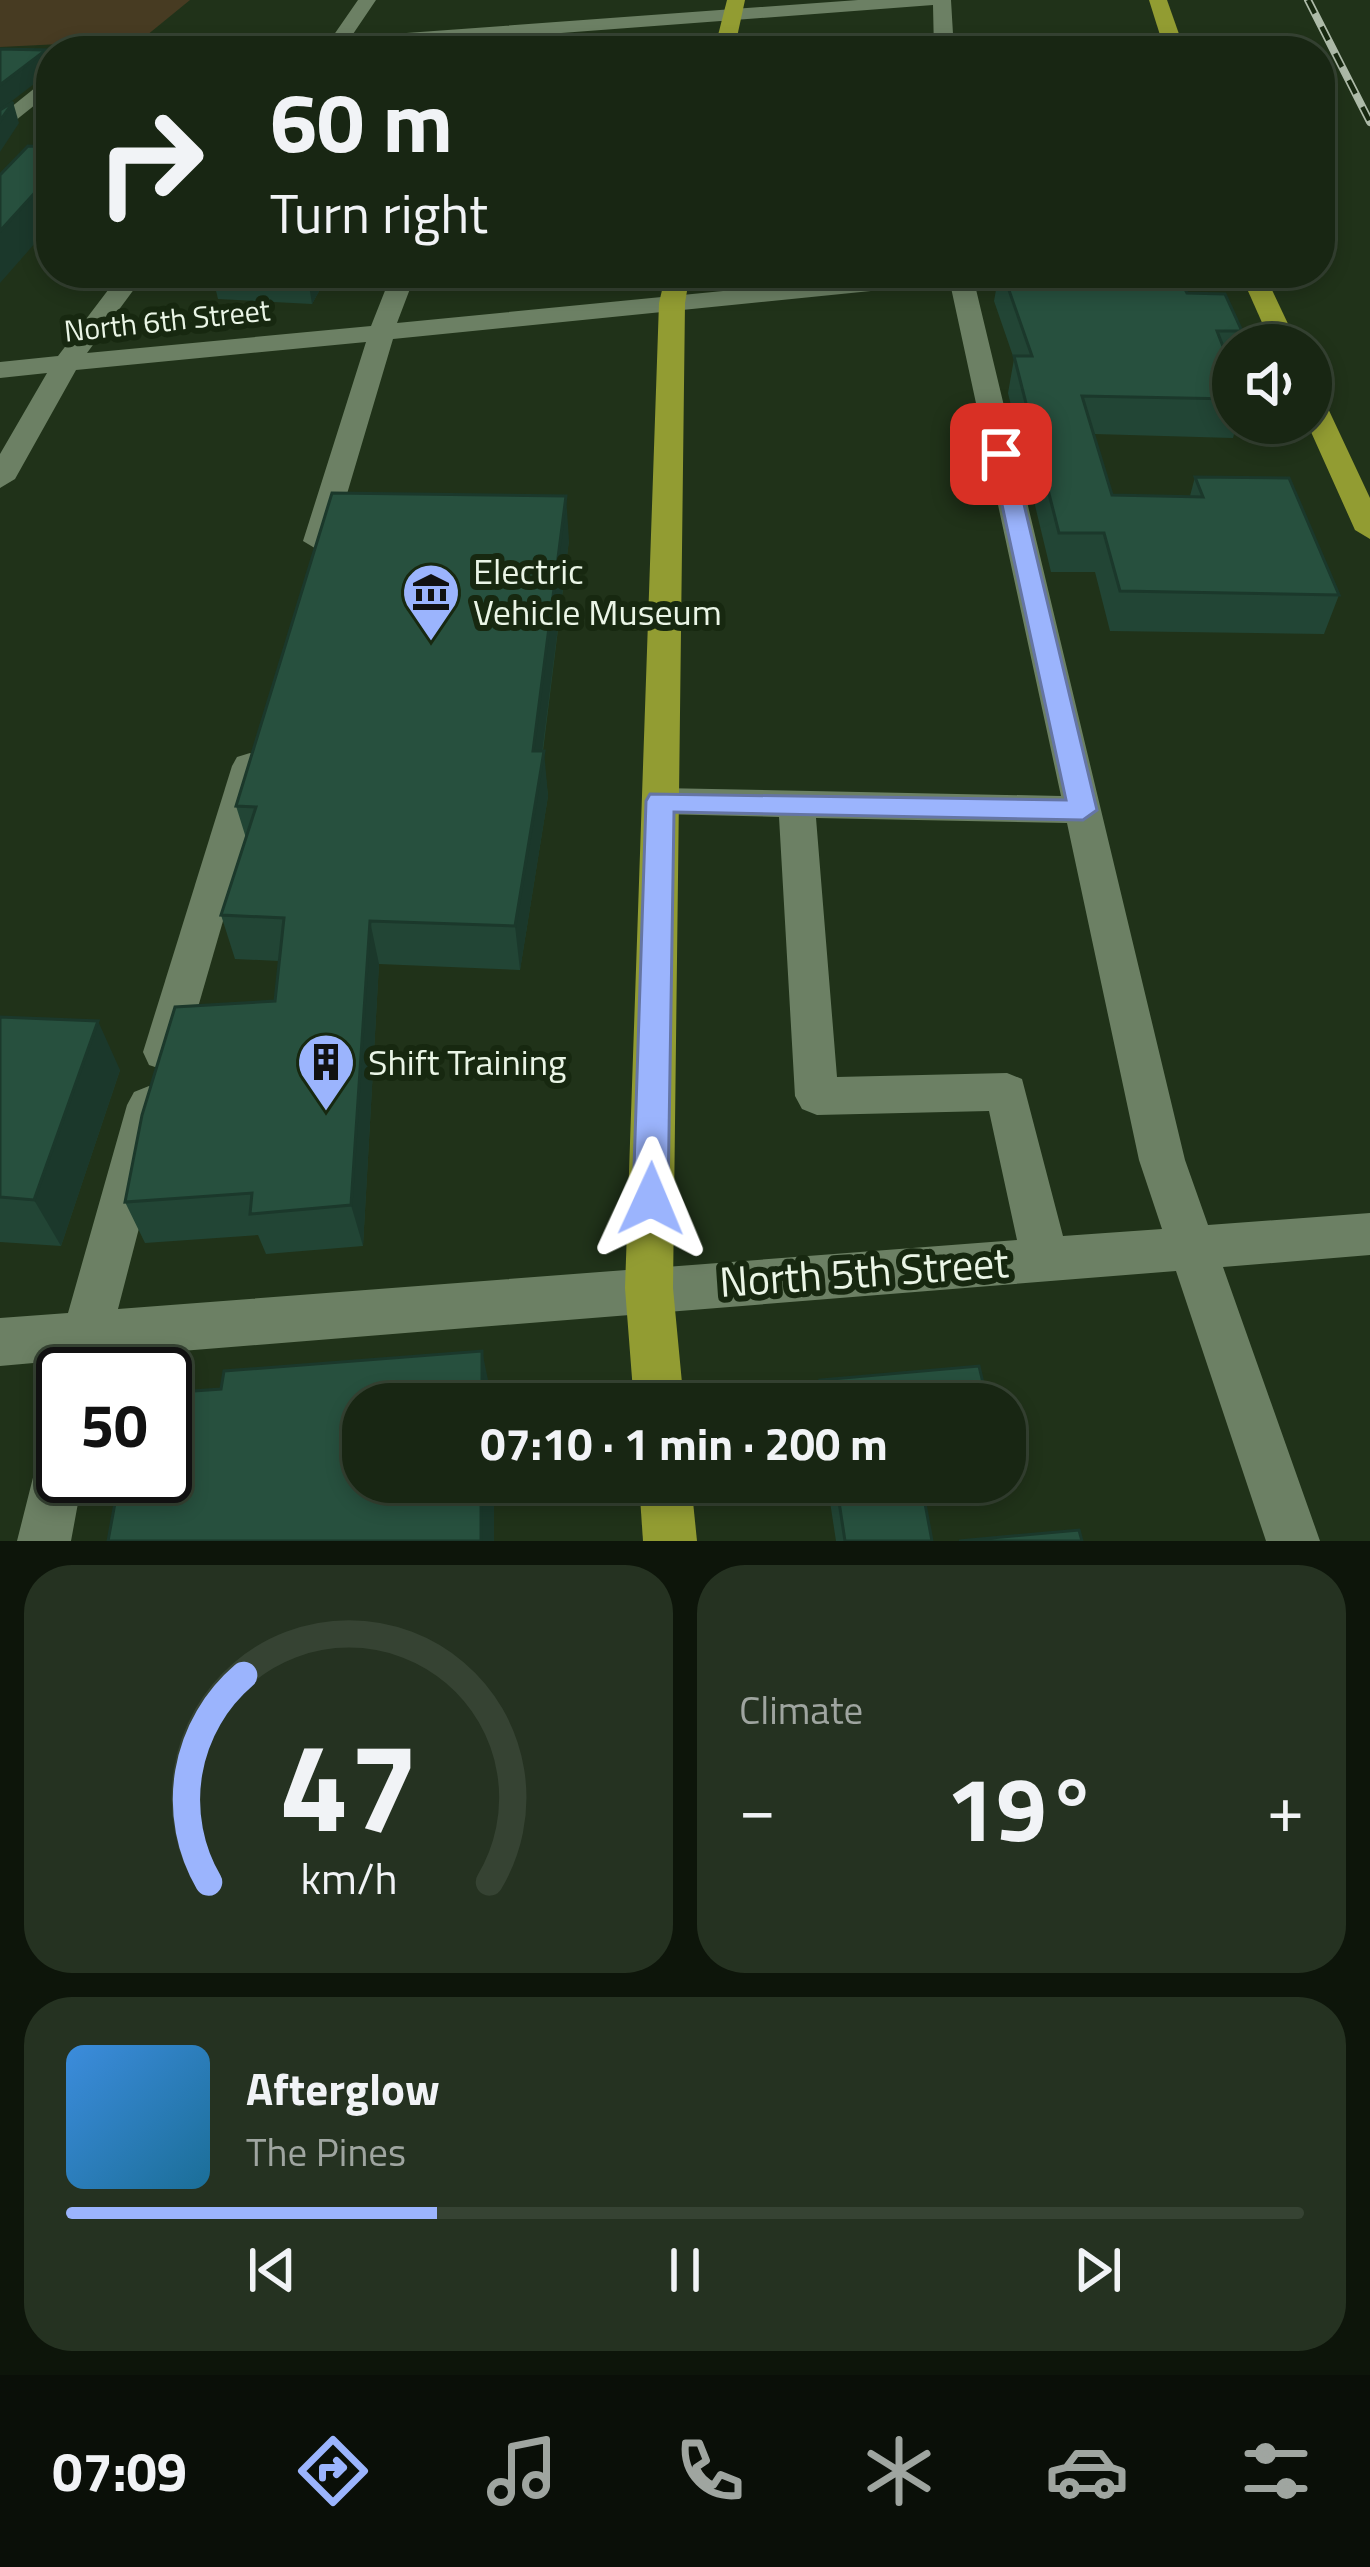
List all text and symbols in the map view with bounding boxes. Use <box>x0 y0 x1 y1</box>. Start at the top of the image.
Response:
text: 60 m <box>270 57 453 185</box>
icon: right <box>72 84 228 240</box>
text: Turn right <box>270 172 488 254</box>
street label: North 6th Street <box>62 286 273 354</box>
map controls <box>1212 324 1332 444</box>
button: sound <box>1212 324 1332 444</box>
pin <box>950 403 1052 505</box>
icon: arrive <box>968 421 1034 487</box>
place label: Electric Vehicle Museum <box>473 543 722 639</box>
museum icon: Electric Vehicle Museum <box>400 561 462 643</box>
building icon: Shift Training <box>295 1031 357 1113</box>
place label: Shift Training <box>368 1034 566 1089</box>
position arrow <box>588 1136 714 1262</box>
street label: North 5th Street <box>717 1229 1011 1313</box>
speed limit sign: 50 <box>36 1347 192 1503</box>
text: 07:10 · 1 min · 200 m <box>480 1409 888 1477</box>
text: Climate <box>739 1680 863 1739</box>
text: 47 <box>279 1690 418 1879</box>
text: 19° <box>946 1739 1097 1876</box>
text: − <box>739 1757 776 1858</box>
text: + <box>1267 1757 1304 1858</box>
text: km/h <box>300 1845 397 1911</box>
text: Afterglow <box>246 2054 440 2122</box>
text: The Pines <box>246 2122 406 2181</box>
icon: previous <box>239 2237 305 2303</box>
icon: pause <box>652 2237 718 2303</box>
icon: next <box>1065 2237 1131 2303</box>
icon: directions <box>291 2429 375 2513</box>
icon: music <box>480 2429 564 2513</box>
icon: phone <box>668 2429 752 2513</box>
icon: climate <box>857 2429 941 2513</box>
icon: car <box>1045 2429 1129 2513</box>
icon: filters <box>1234 2429 1318 2513</box>
text: 07:09 <box>52 2430 187 2512</box>

